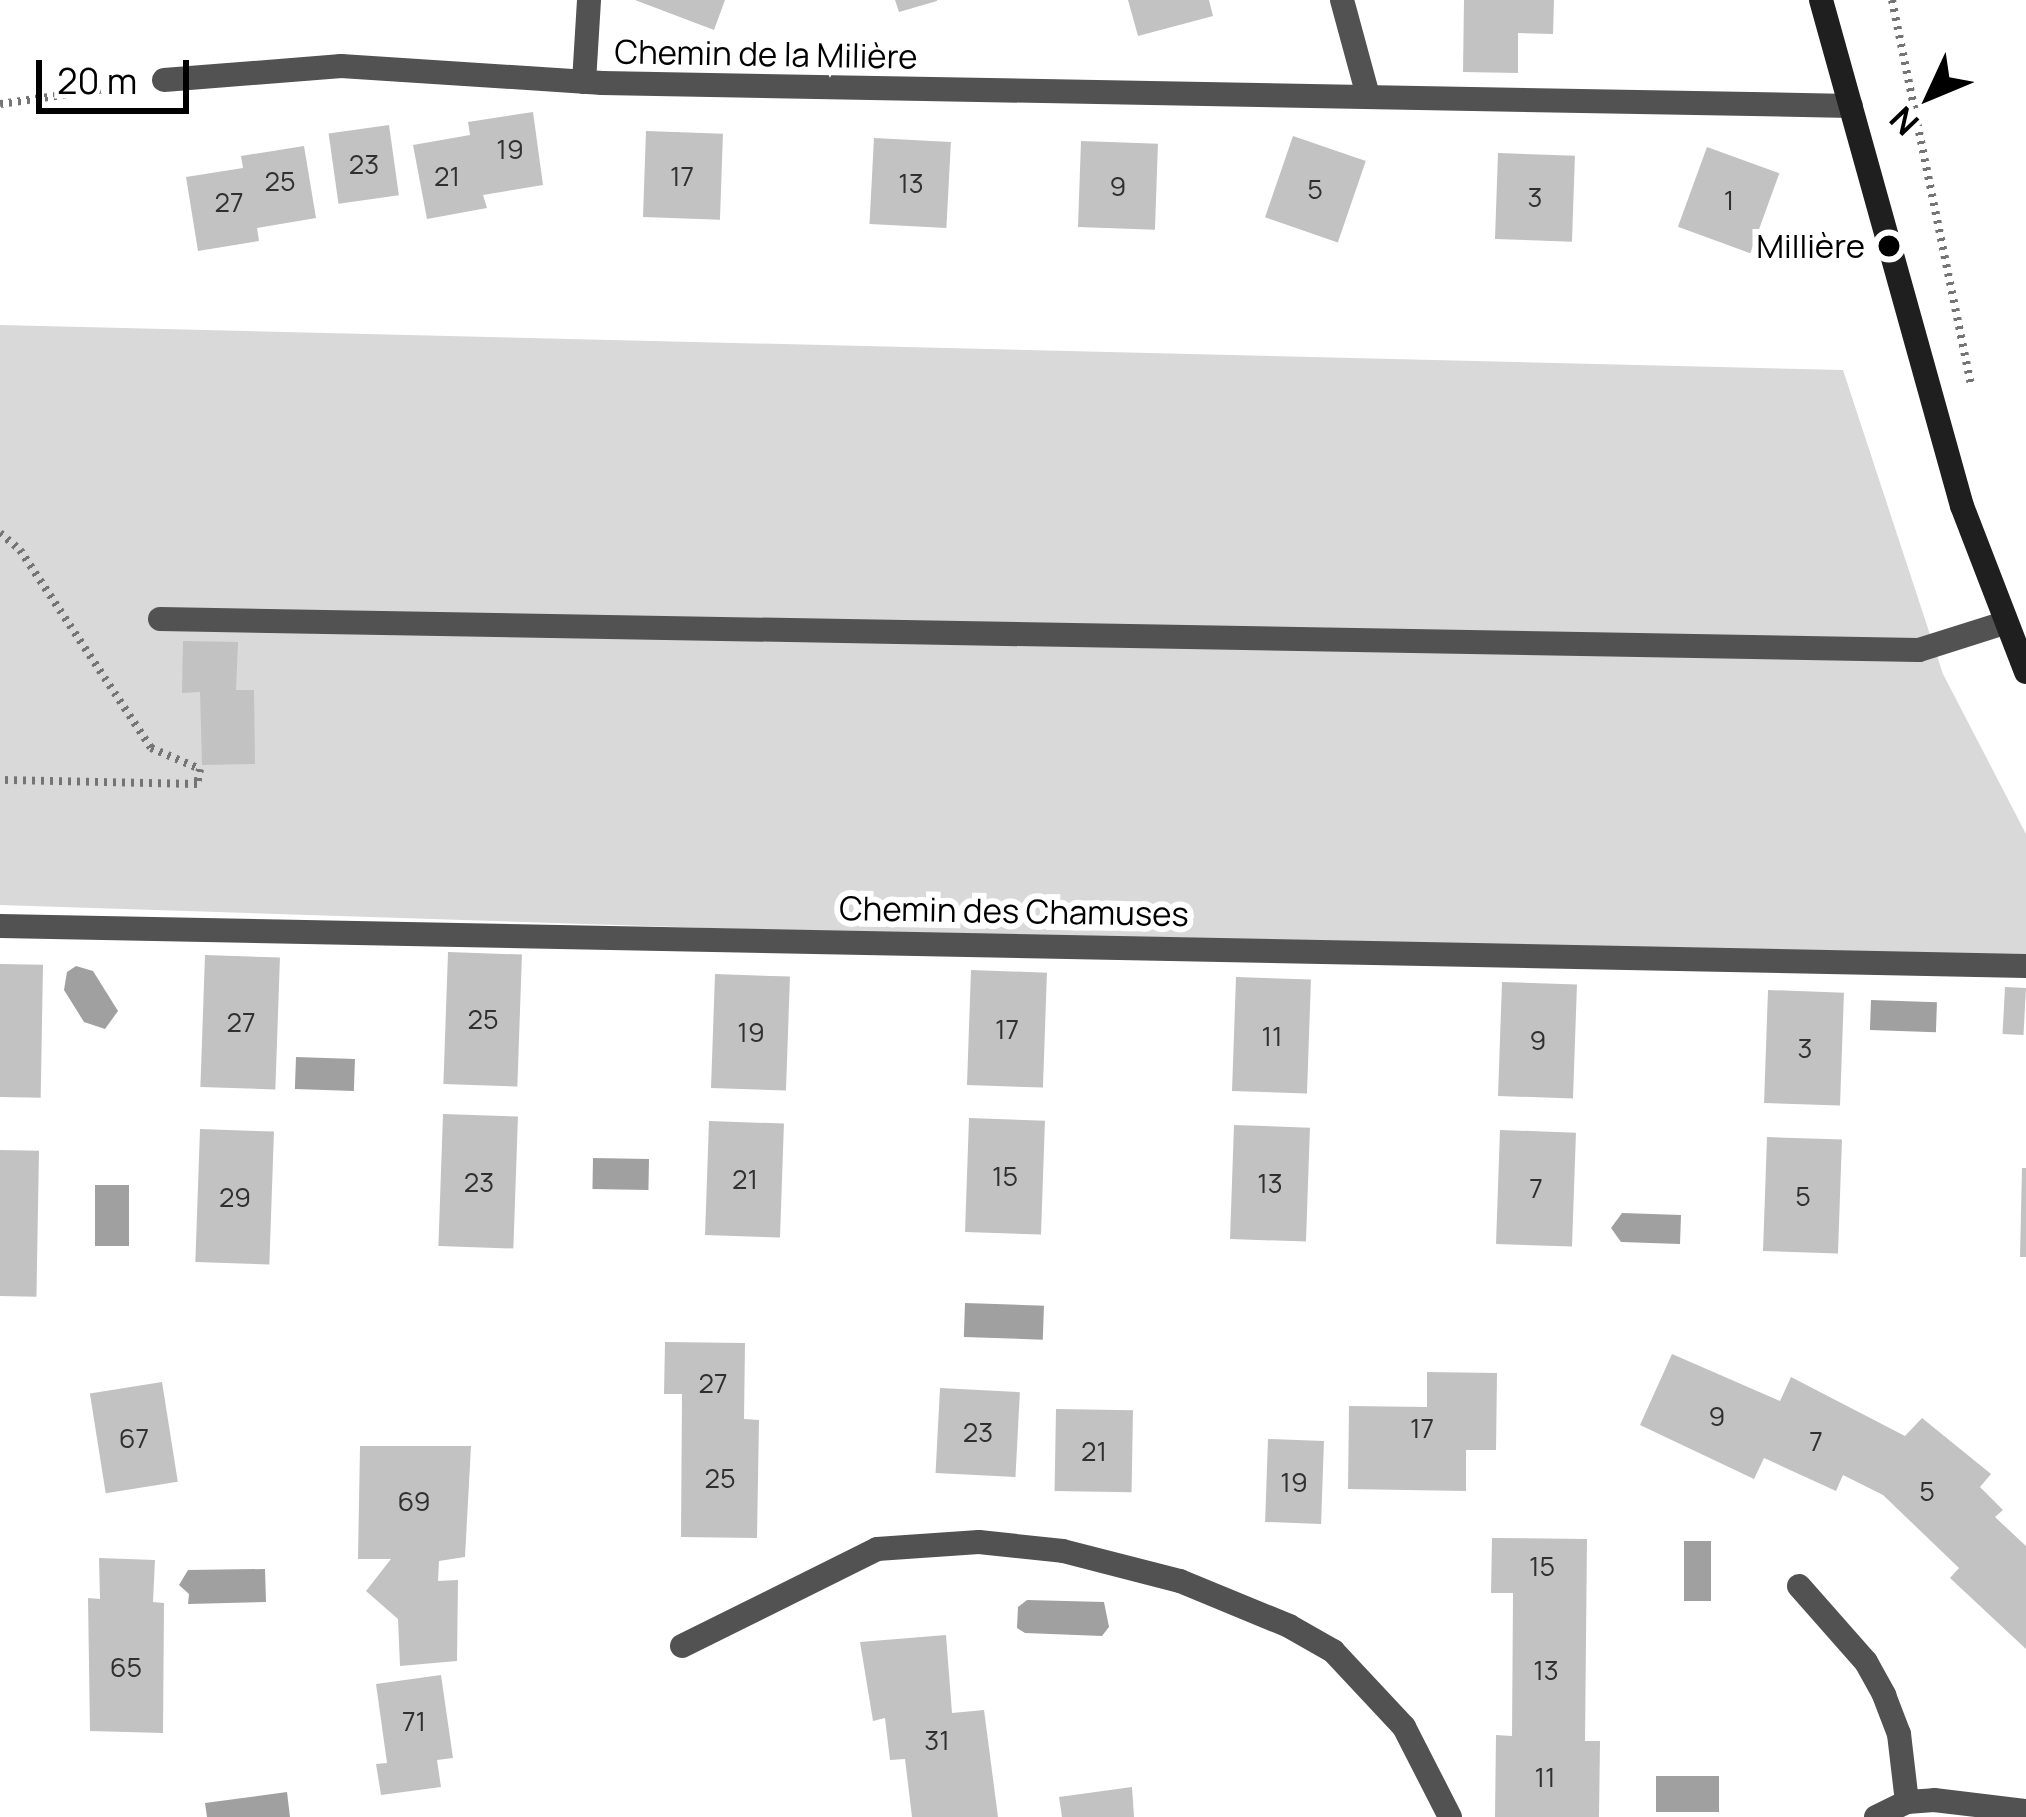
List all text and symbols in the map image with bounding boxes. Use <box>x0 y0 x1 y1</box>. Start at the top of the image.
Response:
street label: Chemin de la Milière <box>614 32 918 76</box>
scale bar <box>42 36 195 110</box>
north arrow <box>1870 36 1990 156</box>
text: 20 m <box>57 56 137 105</box>
text: N <box>1879 97 1928 146</box>
house number: 19 <box>496 133 524 165</box>
house number: 23 <box>349 148 379 180</box>
house number: 21 <box>434 160 460 192</box>
house number: 17 <box>670 160 694 192</box>
house number: 25 <box>265 165 295 197</box>
house number: 13 <box>898 167 924 199</box>
house number: 9 <box>1110 170 1126 202</box>
house number: 5 <box>1307 173 1323 205</box>
house number: 3 <box>1528 181 1542 213</box>
house number: 1 <box>1724 184 1734 216</box>
house number: 27 <box>215 186 243 218</box>
place label: Millière <box>1756 226 1865 266</box>
marker: Millière <box>1876 233 1902 259</box>
street label: Chemin des Chamuses <box>839 888 1189 934</box>
house number: 25 <box>468 1003 498 1035</box>
house number: 27 <box>227 1006 255 1038</box>
house number: 17 <box>995 1013 1019 1045</box>
house number: 19 <box>737 1016 765 1048</box>
house number: 11 <box>1261 1020 1283 1052</box>
house number: 9 <box>1530 1024 1546 1056</box>
house number: 3 <box>1798 1032 1812 1064</box>
house number: 15 <box>992 1160 1018 1192</box>
house number: 21 <box>732 1163 758 1195</box>
house number: 23 <box>464 1166 494 1198</box>
house number: 13 <box>1257 1167 1283 1199</box>
house number: 7 <box>1529 1172 1543 1204</box>
house number: 5 <box>1795 1180 1811 1212</box>
house number: 29 <box>219 1181 251 1213</box>
house number: 27 <box>699 1367 727 1399</box>
house number: 9 <box>1709 1400 1725 1432</box>
house number: 17 <box>1410 1412 1434 1444</box>
house number: 23 <box>963 1416 993 1448</box>
house number: 67 <box>119 1422 149 1454</box>
house number: 7 <box>1809 1425 1823 1457</box>
house number: 21 <box>1081 1435 1107 1467</box>
house number: 25 <box>705 1462 735 1494</box>
house number: 19 <box>1280 1466 1308 1498</box>
house number: 5 <box>1919 1475 1935 1507</box>
house number: 69 <box>397 1485 431 1517</box>
house number: 15 <box>1529 1550 1555 1582</box>
house number: 65 <box>110 1651 142 1683</box>
house number: 13 <box>1533 1654 1559 1686</box>
house number: 71 <box>402 1705 426 1737</box>
house number: 31 <box>924 1724 950 1756</box>
house number: 11 <box>1534 1761 1556 1793</box>

